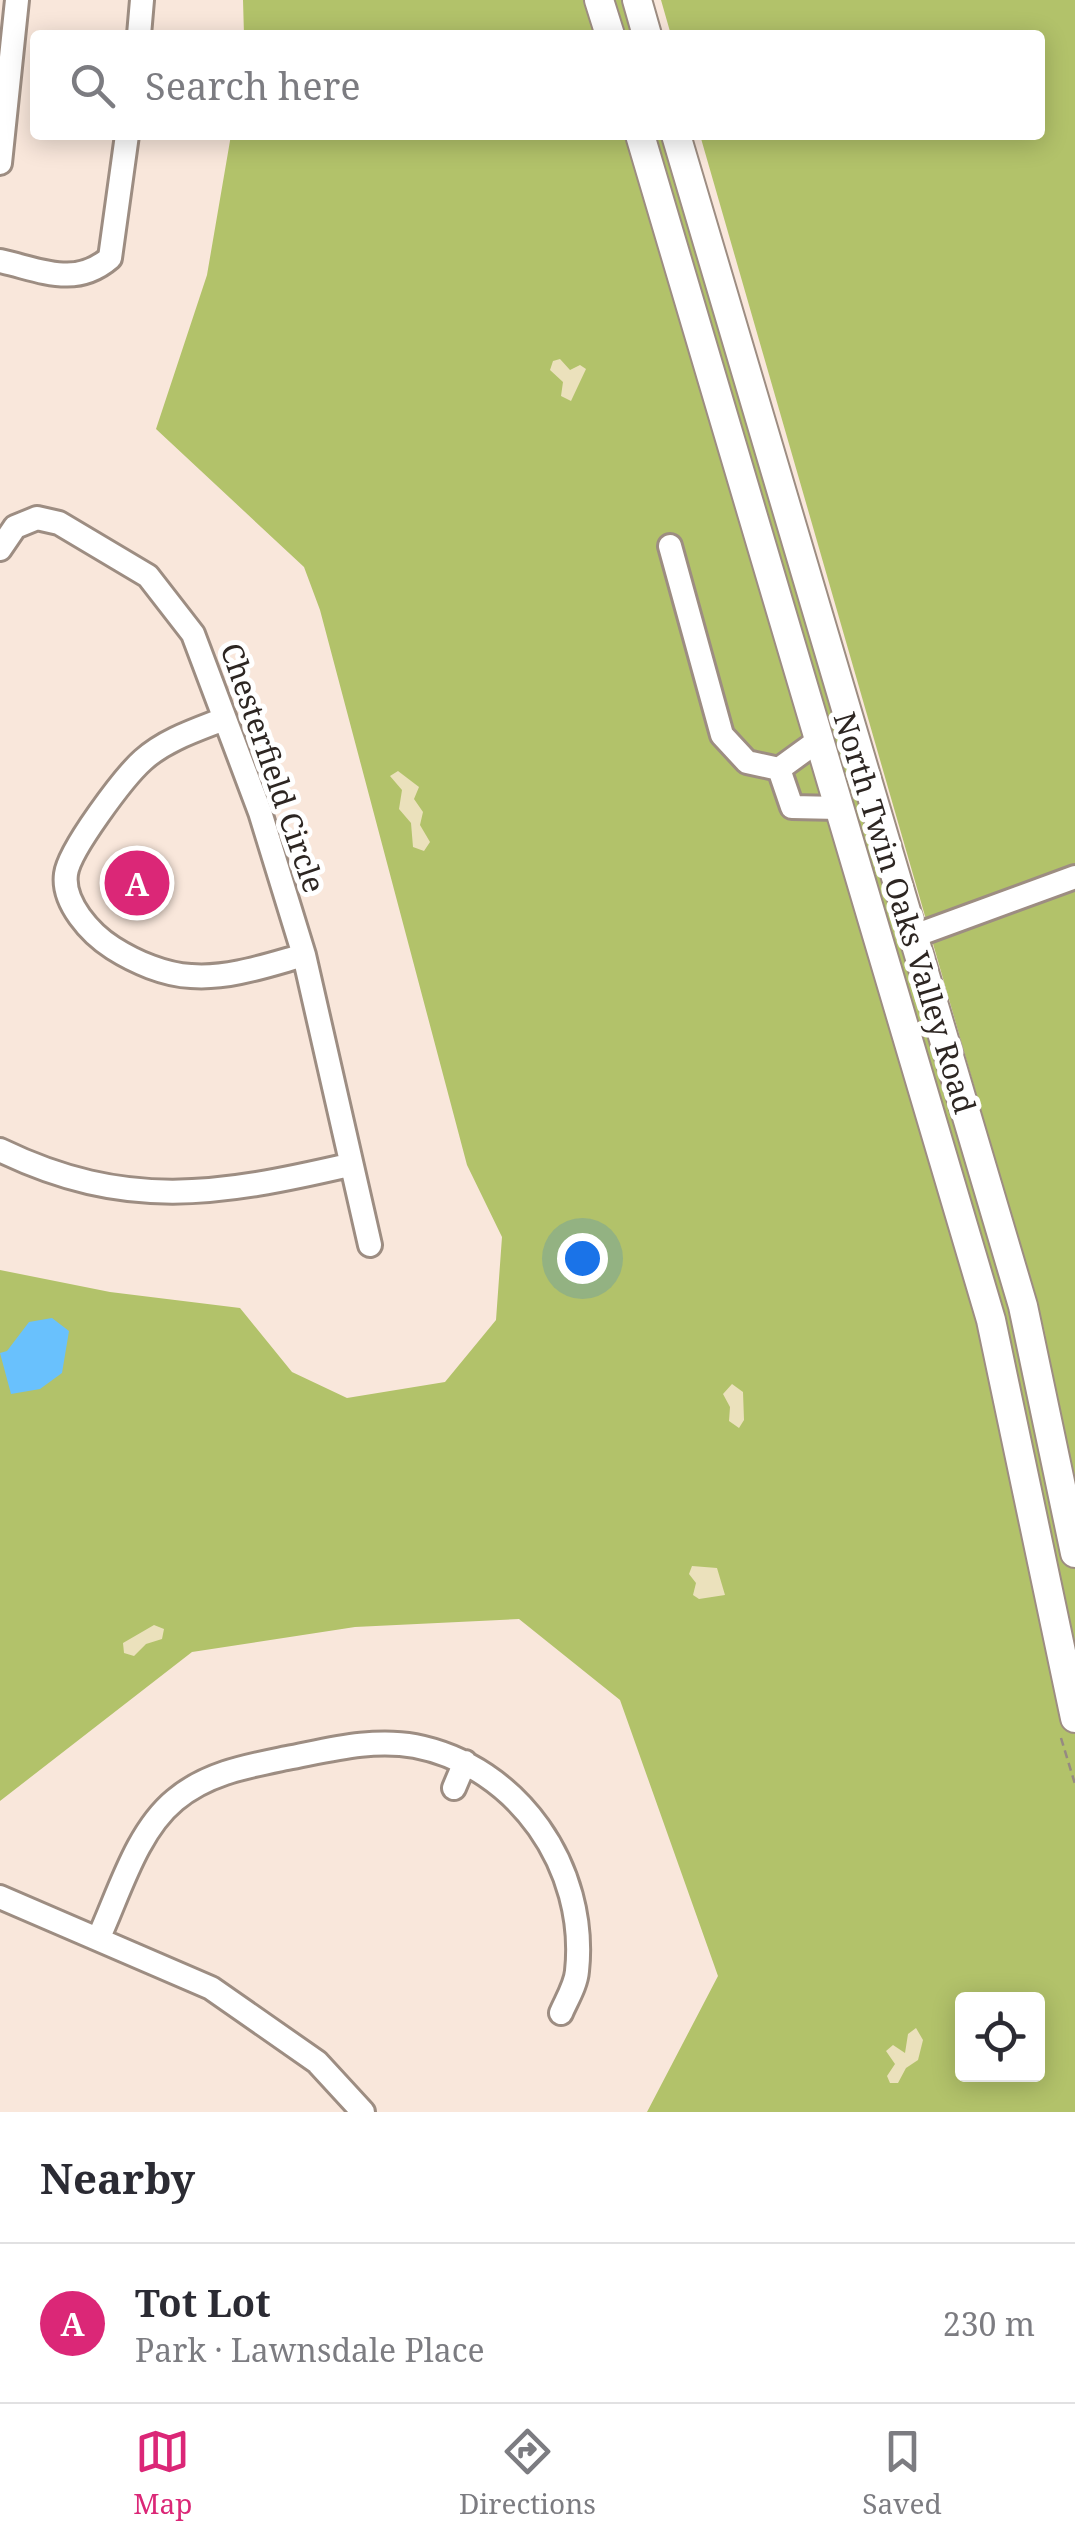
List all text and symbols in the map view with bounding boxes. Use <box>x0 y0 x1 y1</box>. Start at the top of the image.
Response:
search box <box>30 30 1045 140</box>
icon: search <box>65 58 120 113</box>
text: Search here <box>145 59 361 111</box>
street label: Chesterfield Circle <box>211 637 335 898</box>
street label: North Twin Oaks Valley Road <box>825 707 986 1118</box>
pin: A <box>104 846 170 920</box>
your location <box>557 1233 608 1284</box>
map controls <box>955 1992 1045 2082</box>
button: locate <box>955 1992 1045 2082</box>
text: Nearby <box>40 2149 195 2206</box>
text: Tot Lot <box>135 2276 271 2328</box>
text: A <box>60 2302 85 2345</box>
text: 230 m <box>943 2302 1035 2345</box>
text: Park · Lawnsdale Place <box>135 2328 485 2371</box>
tab: Map <box>133 2424 192 2522</box>
tab: Directions <box>459 2424 596 2522</box>
tab: Saved <box>862 2424 942 2522</box>

